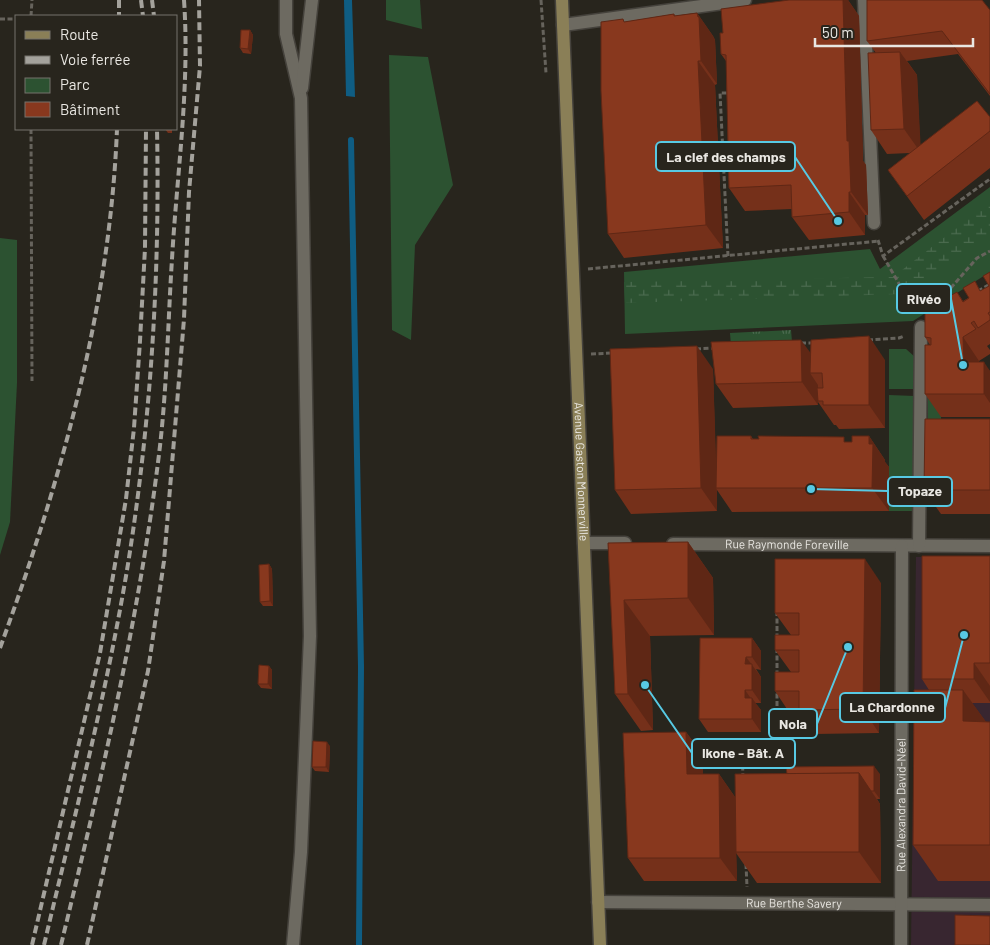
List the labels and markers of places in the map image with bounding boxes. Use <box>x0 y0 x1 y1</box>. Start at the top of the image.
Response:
callout: La clef des champs <box>656 142 795 171</box>
callout: Rivéo <box>897 284 951 313</box>
callout: Topaze <box>888 477 952 506</box>
callout: La Chardonne <box>840 693 945 722</box>
callout: Nola <box>769 709 817 738</box>
callout: Ikone - Bât. A <box>692 739 795 768</box>

